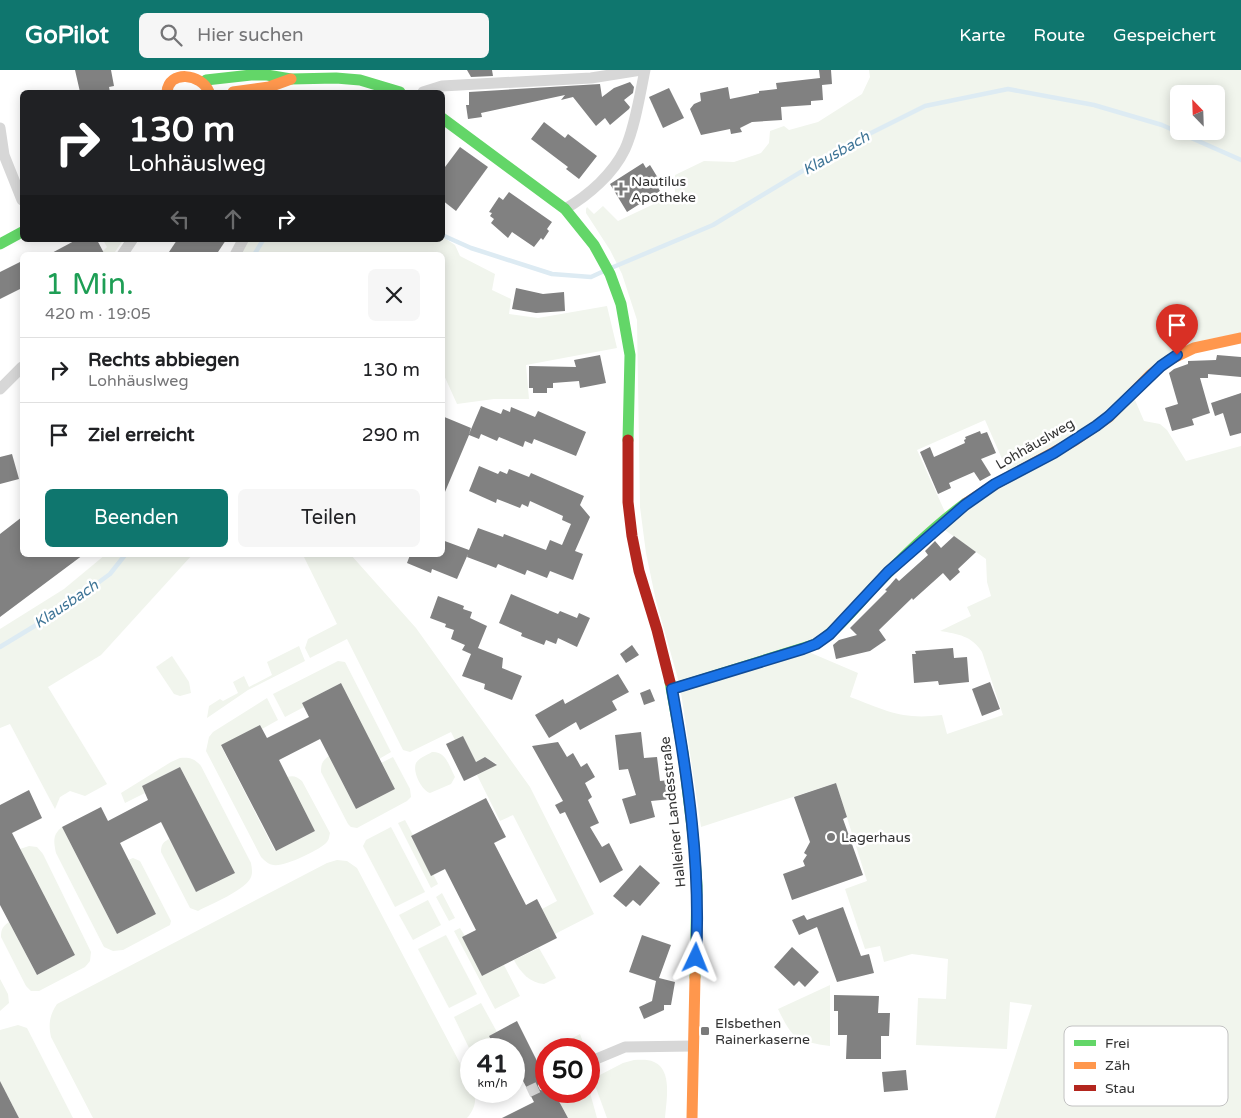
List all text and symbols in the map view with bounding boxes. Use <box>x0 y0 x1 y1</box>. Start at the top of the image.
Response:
search box <box>139 13 489 58</box>
text: GoPilot <box>25 21 109 50</box>
icon: search <box>157 21 185 49</box>
text: Hier suchen <box>197 24 304 46</box>
text: Karte <box>959 24 1005 46</box>
text: Route <box>1033 24 1085 46</box>
text: Gespeichert <box>1113 24 1216 46</box>
north arrow <box>1170 85 1225 140</box>
map controls <box>1170 85 1225 140</box>
text: 130 m <box>128 109 235 151</box>
icon: right <box>45 110 110 175</box>
water label: Klausbach <box>799 127 873 179</box>
text: Lohhäuslweg <box>128 151 266 177</box>
place label: Nautilus Apotheke <box>631 173 696 206</box>
marker: Nautilus Apotheke <box>615 183 627 195</box>
icon: left <box>166 205 194 233</box>
icon: ahead <box>219 205 247 233</box>
icon: right <box>272 205 300 233</box>
text: 1 Min. <box>45 266 134 303</box>
button: close <box>368 269 420 321</box>
text: 420 m · 19:05 <box>45 304 151 324</box>
pin <box>1156 304 1198 355</box>
icon: arrive <box>1163 311 1191 339</box>
text: Rechts abbiegen <box>88 349 240 371</box>
icon: right <box>45 356 73 384</box>
text: 130 m <box>362 359 420 381</box>
text: Lohhäuslweg <box>88 371 188 391</box>
street label: Lohhäuslweg <box>993 415 1077 473</box>
icon: arrive <box>45 421 73 449</box>
text: Ziel erreicht <box>88 424 195 446</box>
text: 290 m <box>362 424 420 446</box>
button: Beenden <box>45 489 228 547</box>
button: Teilen <box>238 489 420 547</box>
water label: Klausbach <box>30 576 102 632</box>
street label: Halleiner Landesstraße <box>657 736 689 888</box>
place label: Lagerhaus <box>841 829 911 846</box>
marker: Lagerhaus <box>825 831 837 843</box>
position arrow <box>669 931 721 983</box>
place label: Elsbethen Rainerkaserne <box>715 1015 810 1048</box>
marker: Elsbethen Rainerkaserne <box>699 1025 711 1037</box>
legend <box>1064 1026 1228 1106</box>
text: Frei <box>1105 1035 1130 1052</box>
speed limit sign: 50 <box>535 1038 600 1103</box>
text: 41 <box>477 1049 508 1079</box>
text: Zäh <box>1105 1057 1130 1074</box>
text: km/h <box>477 1076 508 1090</box>
text: Stau <box>1105 1080 1135 1097</box>

